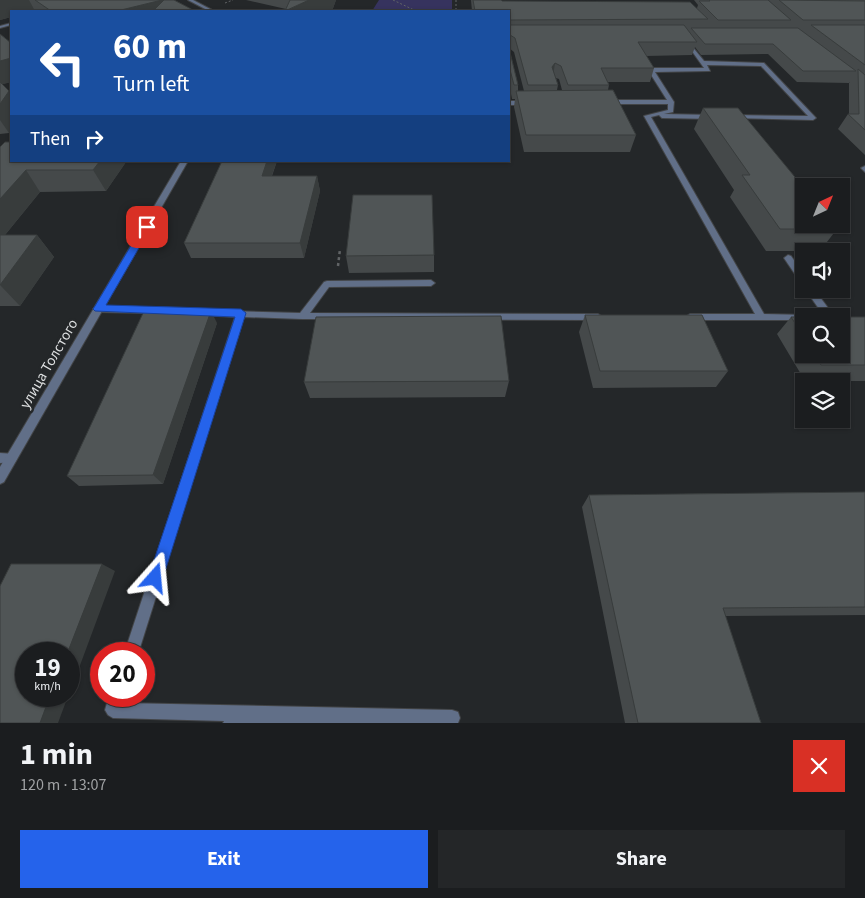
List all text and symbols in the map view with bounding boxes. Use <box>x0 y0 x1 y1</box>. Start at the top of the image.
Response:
text: 60 m <box>113 22 187 72</box>
icon: left <box>30 30 95 95</box>
text: Turn left <box>113 68 189 100</box>
icon: right <box>80 125 108 153</box>
text: Then <box>30 126 70 153</box>
north arrow <box>795 178 850 232</box>
map controls <box>795 178 850 428</box>
pin <box>126 206 168 248</box>
icon: arrive <box>133 213 161 241</box>
button: sound <box>795 243 850 298</box>
button: search <box>795 308 850 363</box>
street label: улица Толстого <box>15 315 83 413</box>
button: layers <box>795 373 850 428</box>
position arrow <box>128 551 180 603</box>
speed limit sign: 20 <box>90 642 155 707</box>
text: 19 <box>34 650 61 686</box>
text: km/h <box>34 678 61 695</box>
text: 1 min <box>20 733 93 776</box>
button: close <box>793 740 845 792</box>
text: 120 m · 13:07 <box>20 774 107 796</box>
button: Exit <box>20 830 428 888</box>
button: Share <box>438 830 845 888</box>

